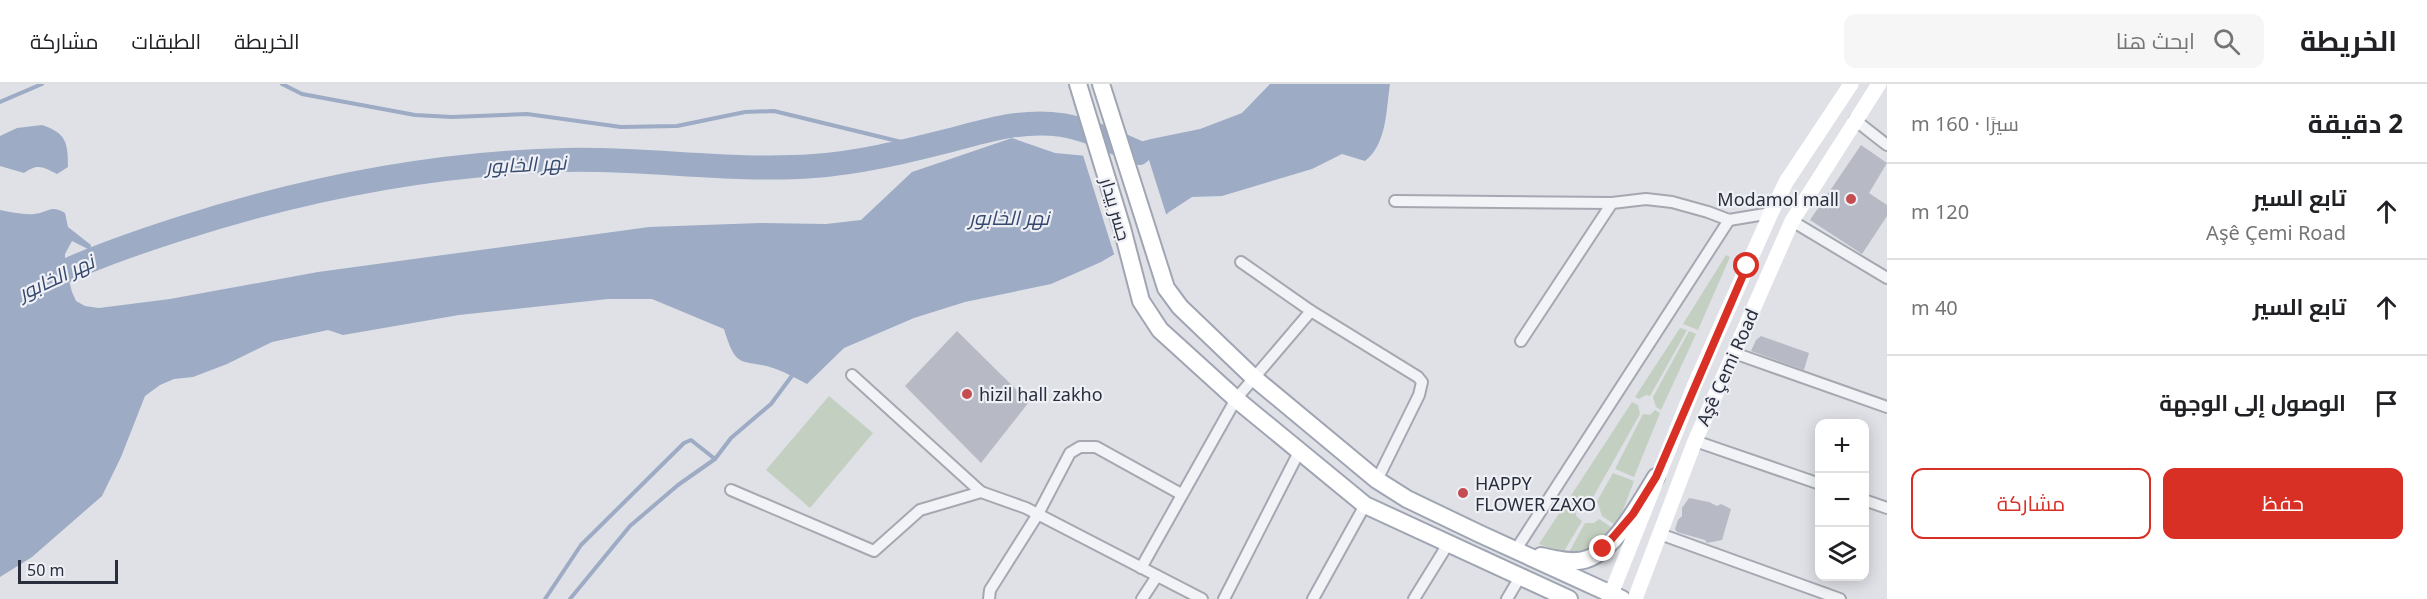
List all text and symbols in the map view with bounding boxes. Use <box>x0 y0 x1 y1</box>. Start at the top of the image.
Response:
search box <box>1844 14 2264 68</box>
text: الخريطة <box>2300 21 2397 59</box>
text: ابحث هنا <box>2116 25 2195 55</box>
icon: search <box>2210 25 2243 58</box>
text: مشاركة <box>30 27 99 55</box>
text: الطبقات <box>132 27 201 55</box>
text: الخريطة <box>234 27 300 55</box>
text: 2 دقيقة <box>2308 105 2403 141</box>
text: سيرًا · 160 m <box>1911 110 2019 137</box>
water label: نهر الخابور <box>482 148 570 180</box>
street label: جسر بيدار <box>1095 174 1136 243</box>
text: تابع السير <box>2253 182 2346 212</box>
place label: Modamol mall <box>1717 187 1839 211</box>
marker: Modamol mall <box>1844 192 1858 206</box>
icon: ahead <box>2370 195 2403 228</box>
text: 120 m <box>1911 198 1969 225</box>
water label: نهر الخابور <box>966 204 1052 231</box>
text: Aşê Çemi Road <box>2206 219 2346 246</box>
water label: نهر الخابور <box>11 247 101 308</box>
route start <box>1733 252 1759 278</box>
text: تابع السير <box>2253 291 2346 321</box>
icon: ahead <box>2370 291 2403 324</box>
text: 40 m <box>1911 294 1958 321</box>
street label: Aşê Çemi Road <box>1690 305 1764 429</box>
place label: hizil hall zakho <box>979 382 1103 406</box>
marker: hizil hall zakho <box>960 387 974 401</box>
text: الوصول إلى الوجهة <box>2159 387 2346 417</box>
icon: arrive <box>2370 387 2403 420</box>
map controls <box>1815 419 1869 581</box>
button: + <box>1815 419 1869 473</box>
button: مشاركة <box>1911 468 2151 539</box>
button: حفظ <box>2163 468 2403 539</box>
place label: HAPPY FLOWER ZAXO <box>1475 471 1596 516</box>
button: − <box>1815 473 1869 527</box>
marker: HAPPY FLOWER ZAXO <box>1456 486 1470 500</box>
button: layers <box>1815 527 1869 581</box>
route end <box>1589 535 1615 561</box>
scale bar <box>18 557 118 584</box>
text: 50 m <box>27 559 64 581</box>

